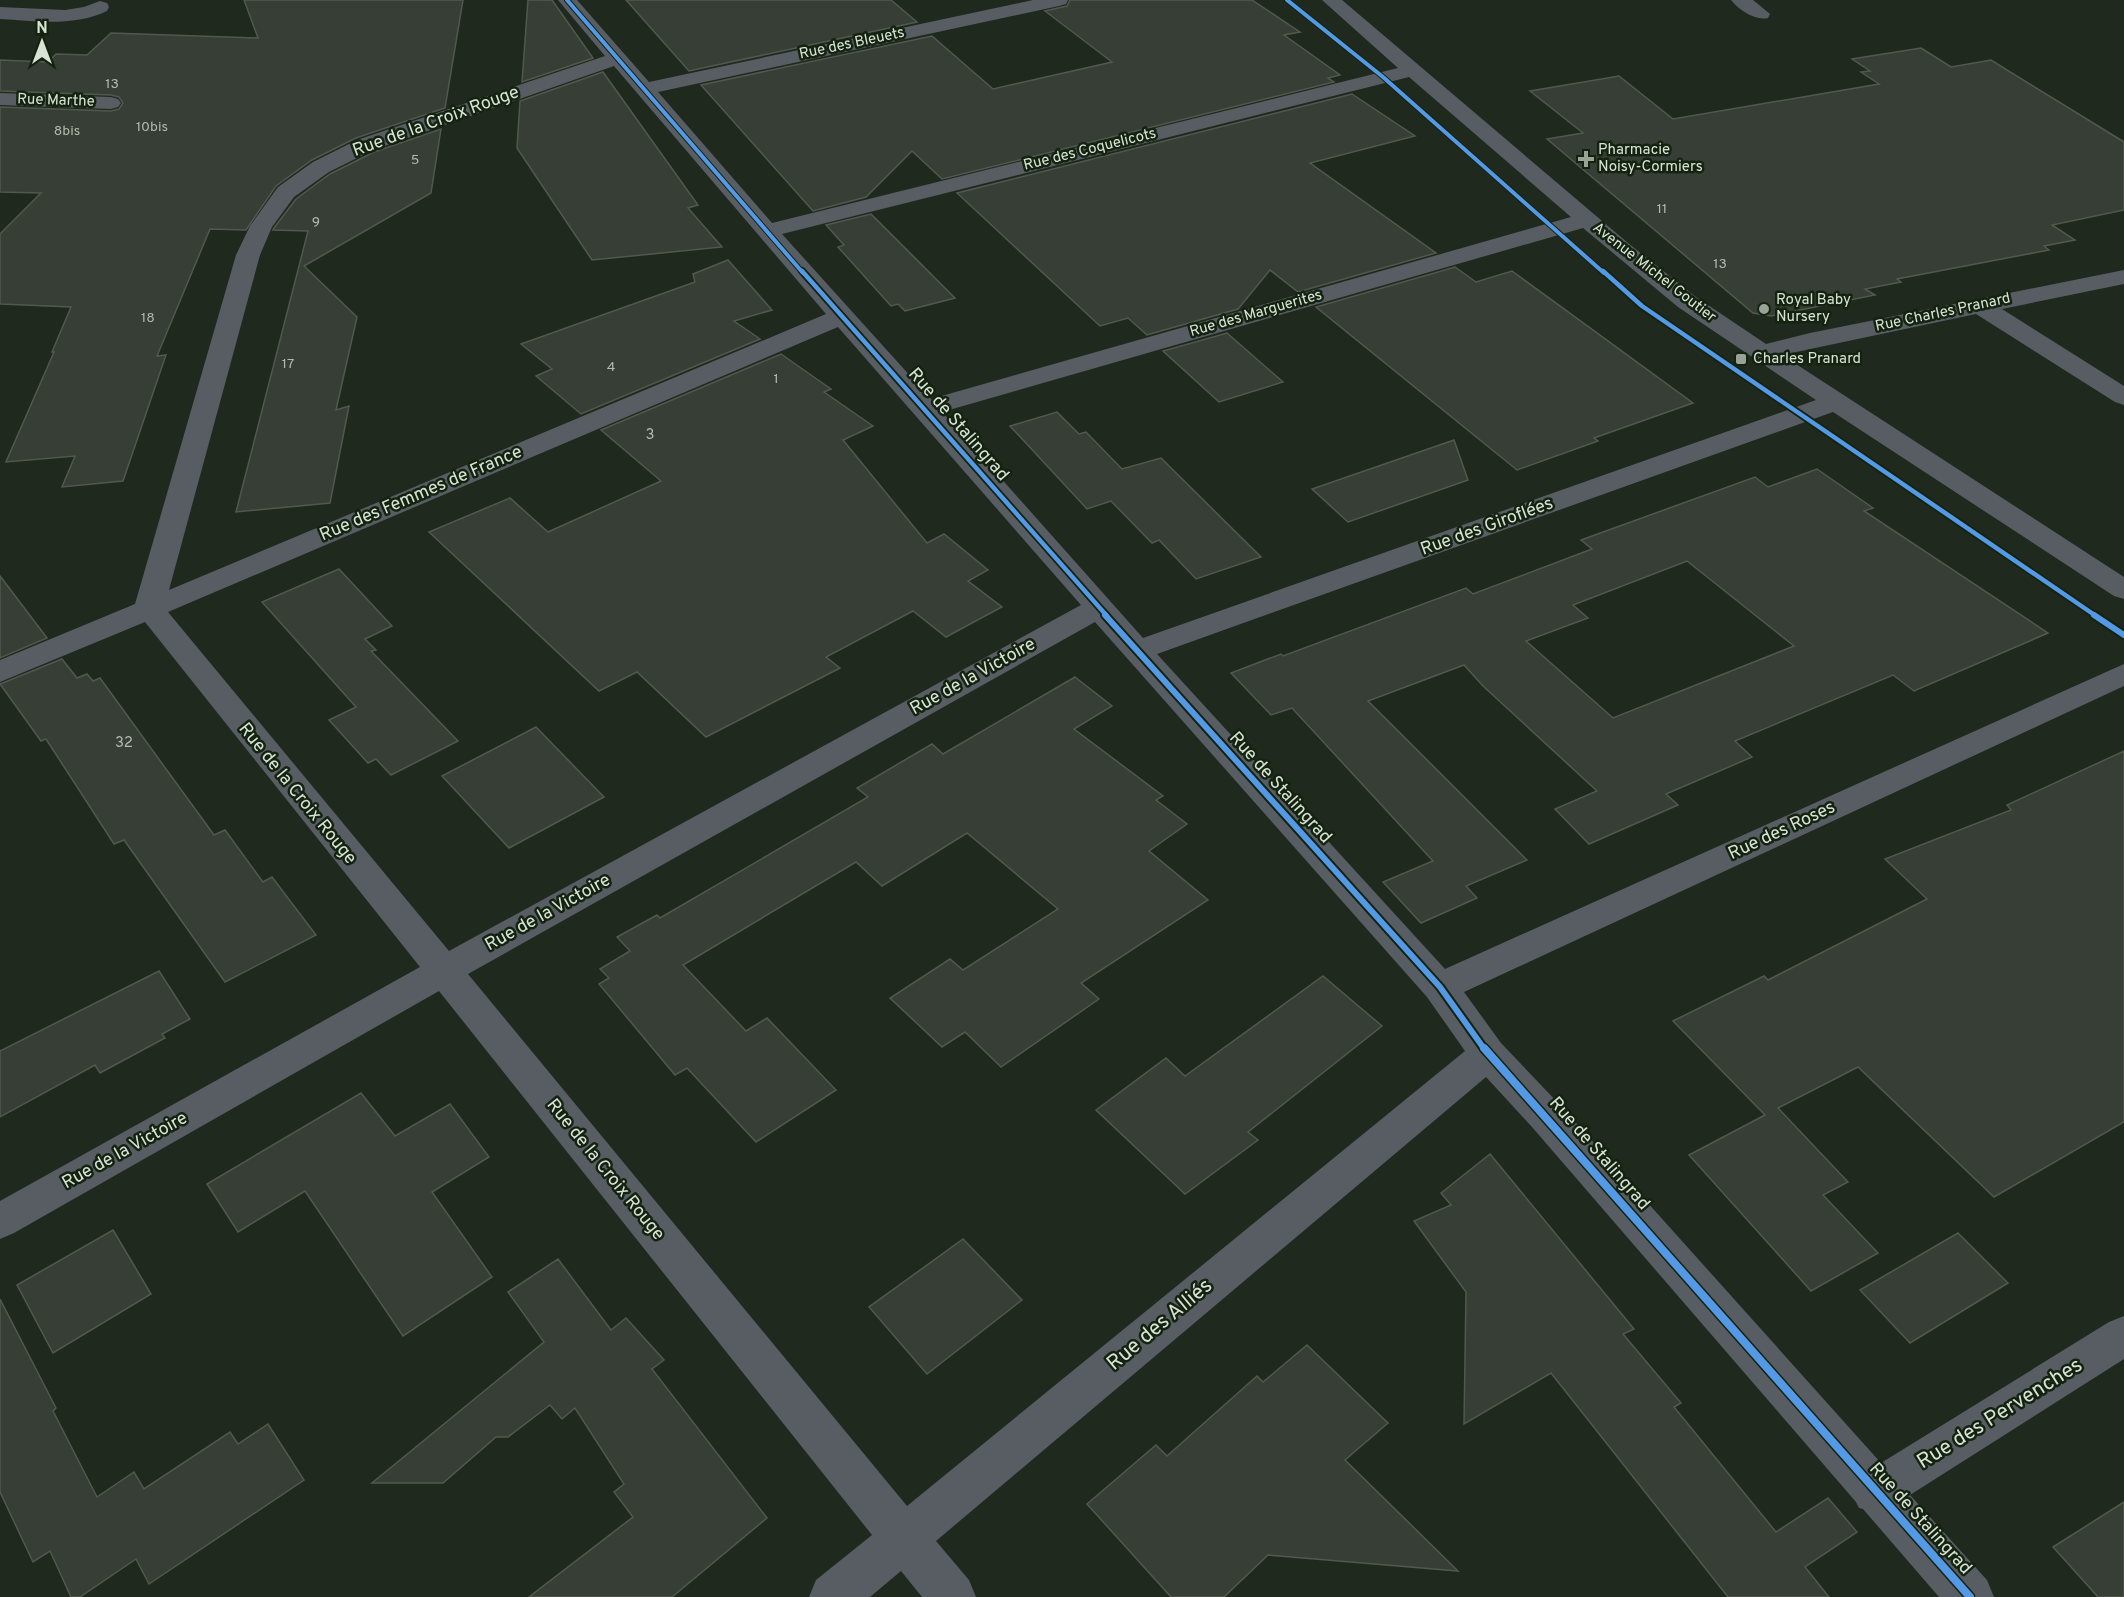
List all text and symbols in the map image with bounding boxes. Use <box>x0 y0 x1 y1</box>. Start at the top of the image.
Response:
north arrow <box>12 12 72 72</box>
text: N <box>36 19 48 39</box>
street label: Rue des Bleuets <box>798 24 906 64</box>
house number: 13 <box>105 76 119 93</box>
street label: Rue de la Croix Rouge <box>349 81 523 163</box>
street label: Rue Marthe <box>17 90 95 112</box>
house number: 10bis <box>136 119 168 136</box>
house number: 8bis <box>54 123 80 140</box>
street label: Rue des Coquelicots <box>1022 124 1158 176</box>
place label: Pharmacie Noisy-Cormiers <box>1598 141 1703 177</box>
house number: 5 <box>411 152 419 169</box>
marker: Pharmacie Noisy-Cormiers <box>1579 152 1593 166</box>
house number: 11 <box>1657 201 1667 218</box>
house number: 9 <box>312 214 320 231</box>
street label: Avenue Michel Goutier <box>1588 219 1720 327</box>
house number: 13 <box>1713 256 1727 273</box>
street label: Rue des Marguerites <box>1188 286 1324 342</box>
street label: Rue Charles Pranard <box>1874 289 2012 337</box>
place label: Royal Baby Nursery <box>1776 291 1851 327</box>
marker: Royal Baby Nursery <box>1757 302 1771 316</box>
house number: 18 <box>141 310 155 327</box>
place label: Charles Pranard <box>1753 350 1861 369</box>
marker: Charles Pranard <box>1734 352 1748 366</box>
house number: 17 <box>282 356 294 373</box>
house number: 4 <box>607 359 615 376</box>
street label: Rue de Stalingrad <box>902 364 1014 486</box>
house number: 1 <box>773 371 779 388</box>
house number: 3 <box>645 426 655 445</box>
street label: Rue des Femmes de France <box>316 441 526 547</box>
street label: Rue des Giroflées <box>1417 492 1557 562</box>
street label: Rue de la Victoire <box>906 633 1040 721</box>
street label: Rue de la Croix Rouge <box>233 718 361 870</box>
street label: Rue de Stalingrad <box>1224 727 1336 849</box>
house number: 32 <box>115 734 133 753</box>
street label: Rue des Roses <box>1725 796 1839 866</box>
street label: Rue de la Victoire <box>481 869 615 957</box>
street label: Rue de Stalingrad <box>1543 1093 1655 1215</box>
street label: Rue de la Croix Rouge <box>541 1094 669 1246</box>
street label: Rue de la Victoire <box>58 1107 192 1195</box>
street label: Rue des Alliés <box>1101 1273 1219 1377</box>
street label: Rue des Pervenches <box>1912 1352 2088 1476</box>
street label: Rue de Stalingrad <box>1864 1458 1976 1580</box>

